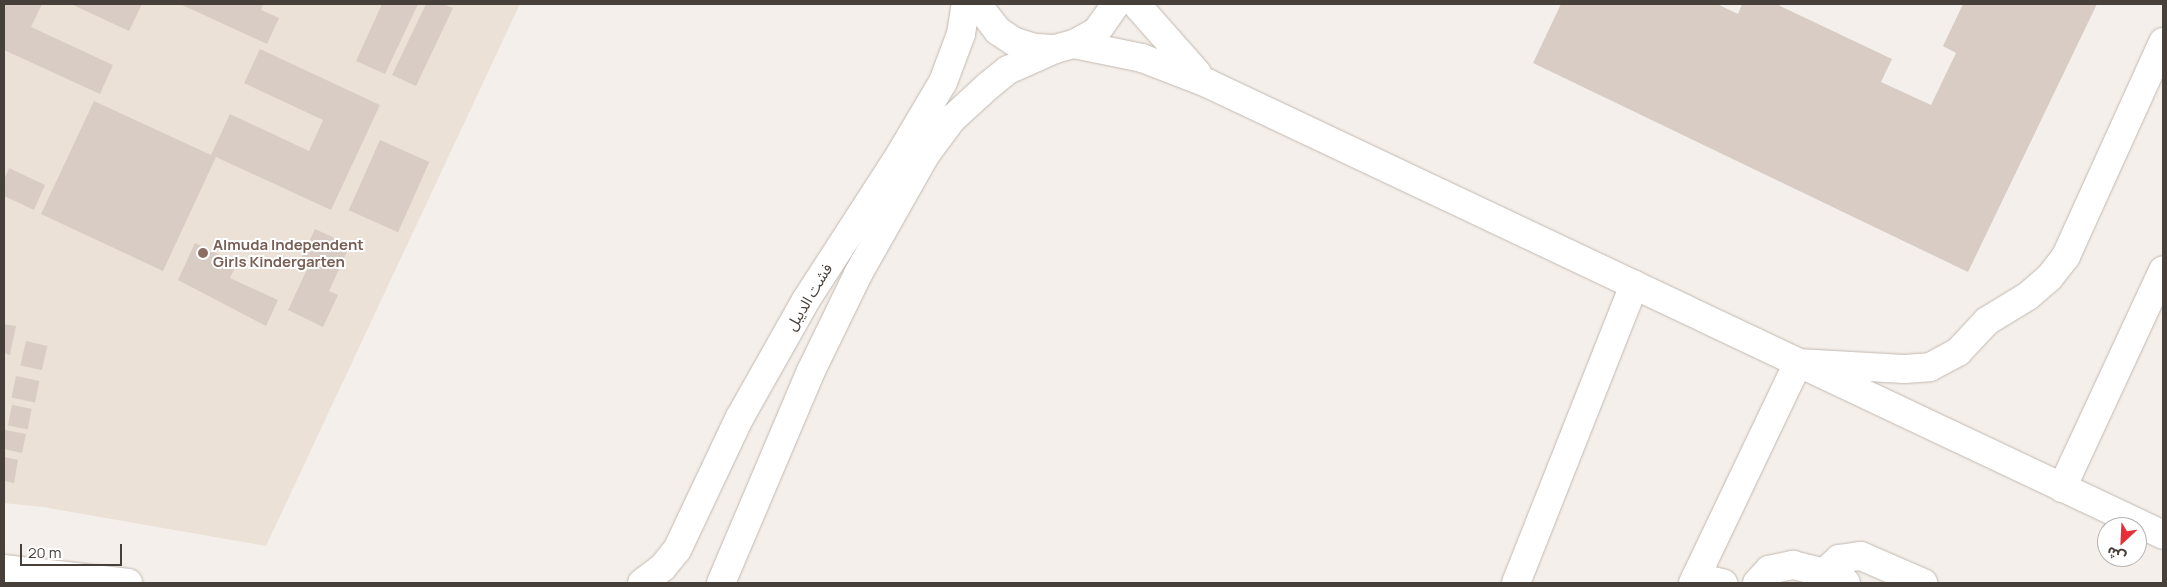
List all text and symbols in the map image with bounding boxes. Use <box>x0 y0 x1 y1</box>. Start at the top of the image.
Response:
place label: Almuda Independent Girls Kindergarten <box>213 235 364 270</box>
marker: Almuda Independent Girls Kindergarten <box>197 247 209 259</box>
street label: فشت الديبل <box>782 260 836 334</box>
north arrow <box>2097 517 2147 567</box>
scale bar <box>22 534 125 566</box>
text: 20 m <box>28 542 61 563</box>
text: ش <box>2103 542 2129 568</box>

